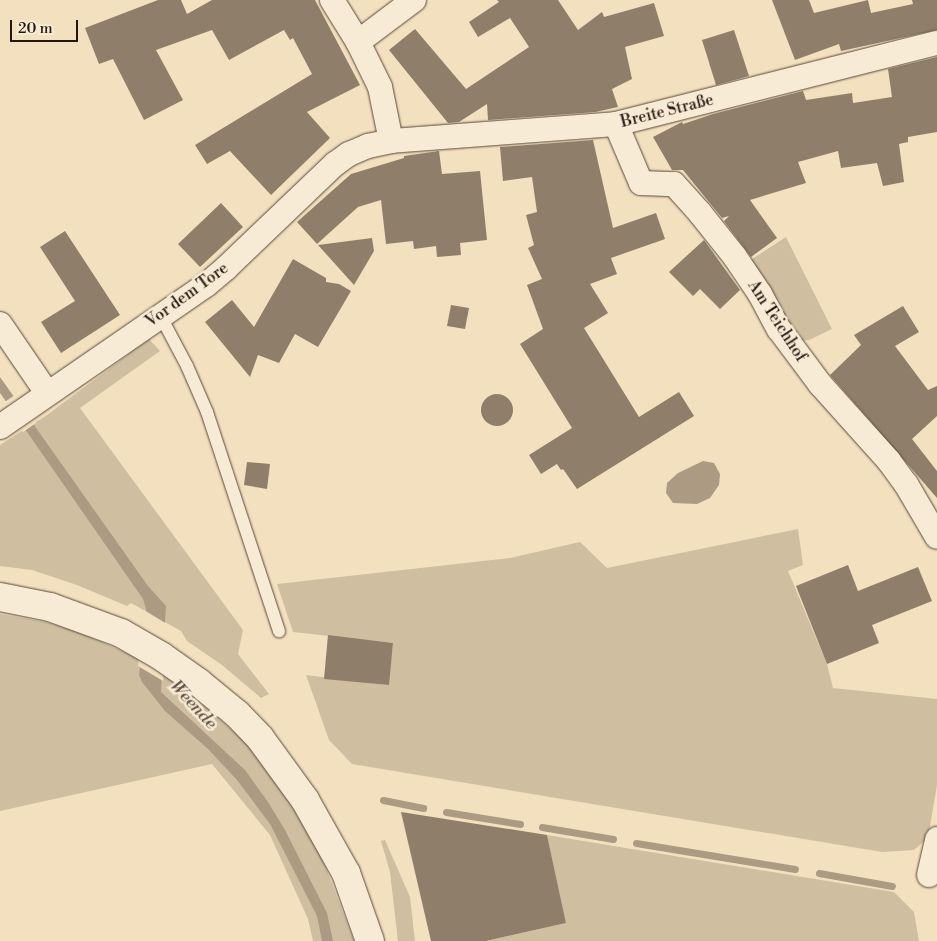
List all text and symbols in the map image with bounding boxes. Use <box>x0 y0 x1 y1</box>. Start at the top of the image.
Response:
scale bar <box>12 10 80 42</box>
text: 20 m <box>18 19 53 38</box>
street label: Breite Straße <box>619 90 715 132</box>
street label: Vor dem Tore <box>142 259 232 331</box>
street label: Am Teichhof <box>744 277 810 365</box>
water label: Weende <box>165 676 221 734</box>

